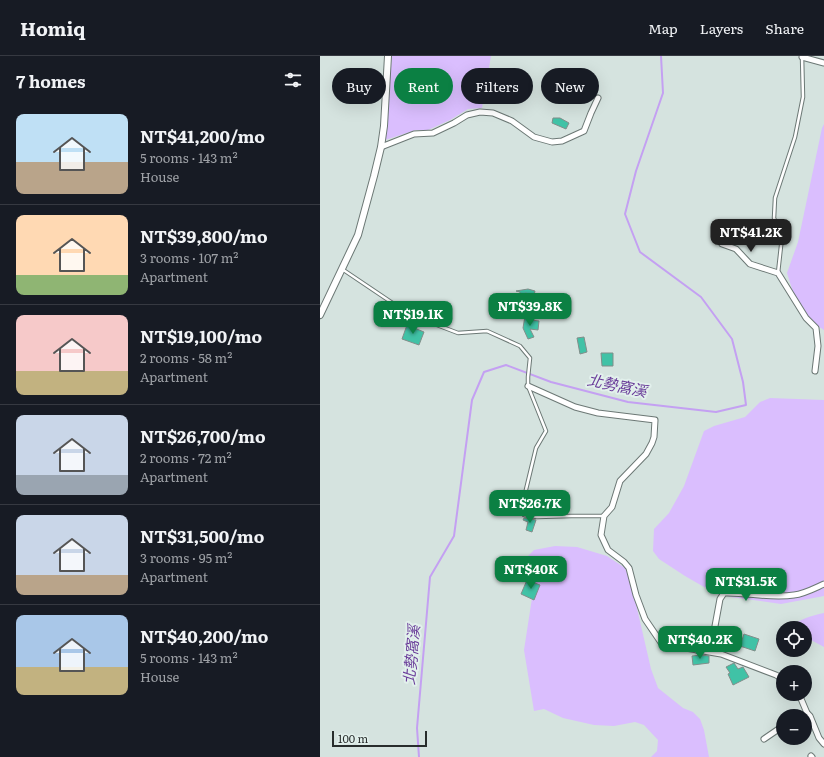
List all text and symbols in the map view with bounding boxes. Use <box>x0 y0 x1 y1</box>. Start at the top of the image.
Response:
text: Homiq <box>20 14 86 42</box>
text: Map <box>648 18 678 38</box>
text: Layers <box>700 18 743 38</box>
text: Share <box>765 18 804 38</box>
text: 7 homes <box>16 68 86 93</box>
chip: Buy <box>332 68 386 104</box>
chip: Rent <box>394 68 453 104</box>
chip: Filters <box>461 68 533 104</box>
chip: New <box>541 68 599 104</box>
icon: filters <box>282 69 304 91</box>
text: NT$41,200/mo <box>140 123 265 148</box>
icon: home <box>48 130 96 178</box>
text: 5 rooms · 143 m² <box>140 148 238 167</box>
text: House <box>140 167 179 186</box>
pin: NT$41.2K <box>710 219 792 253</box>
text: NT$41.2K <box>719 222 783 241</box>
text: NT$39,800/mo <box>140 223 268 248</box>
icon: home <box>48 231 96 279</box>
text: 3 rooms · 107 m² <box>140 248 238 267</box>
text: Apartment <box>140 267 208 286</box>
pin: NT$39.8K <box>489 293 571 327</box>
text: NT$39.8K <box>497 296 563 315</box>
pin: NT$19.1K <box>372 301 454 335</box>
text: NT$19.1K <box>383 304 443 323</box>
text: NT$19,100/mo <box>140 323 262 348</box>
icon: home <box>48 331 96 379</box>
text: 2 rooms · 58 m² <box>140 348 232 367</box>
text: Apartment <box>140 367 208 386</box>
water label: 北勢窩溪 <box>586 367 651 402</box>
text: NT$26,700/mo <box>140 423 266 448</box>
icon: home <box>48 431 96 479</box>
text: 2 rooms · 72 m² <box>140 448 232 467</box>
text: Apartment <box>140 467 208 486</box>
pin: NT$26.7K <box>489 490 571 524</box>
text: NT$26.7K <box>498 493 562 512</box>
text: NT$31,500/mo <box>140 523 264 548</box>
icon: home <box>48 531 96 579</box>
text: 3 rooms · 95 m² <box>140 548 232 567</box>
pin: NT$40K <box>498 556 564 590</box>
text: NT$40K <box>504 559 558 578</box>
text: Apartment <box>140 567 208 586</box>
pin: NT$31.5K <box>705 568 787 602</box>
text: NT$31.5K <box>715 571 777 590</box>
map controls <box>776 621 812 745</box>
button: locate <box>776 621 812 657</box>
water label: 北勢窩溪 <box>396 622 425 686</box>
text: NT$40,200/mo <box>140 623 268 648</box>
pin: NT$40.2K <box>659 626 741 660</box>
text: NT$40.2K <box>667 629 733 648</box>
icon: home <box>48 631 96 679</box>
text: 5 rooms · 143 m² <box>140 648 238 667</box>
button: + <box>776 665 812 701</box>
text: House <box>140 667 179 686</box>
button: − <box>776 709 812 745</box>
scale bar <box>332 729 427 748</box>
text: 100 m <box>338 730 368 746</box>

